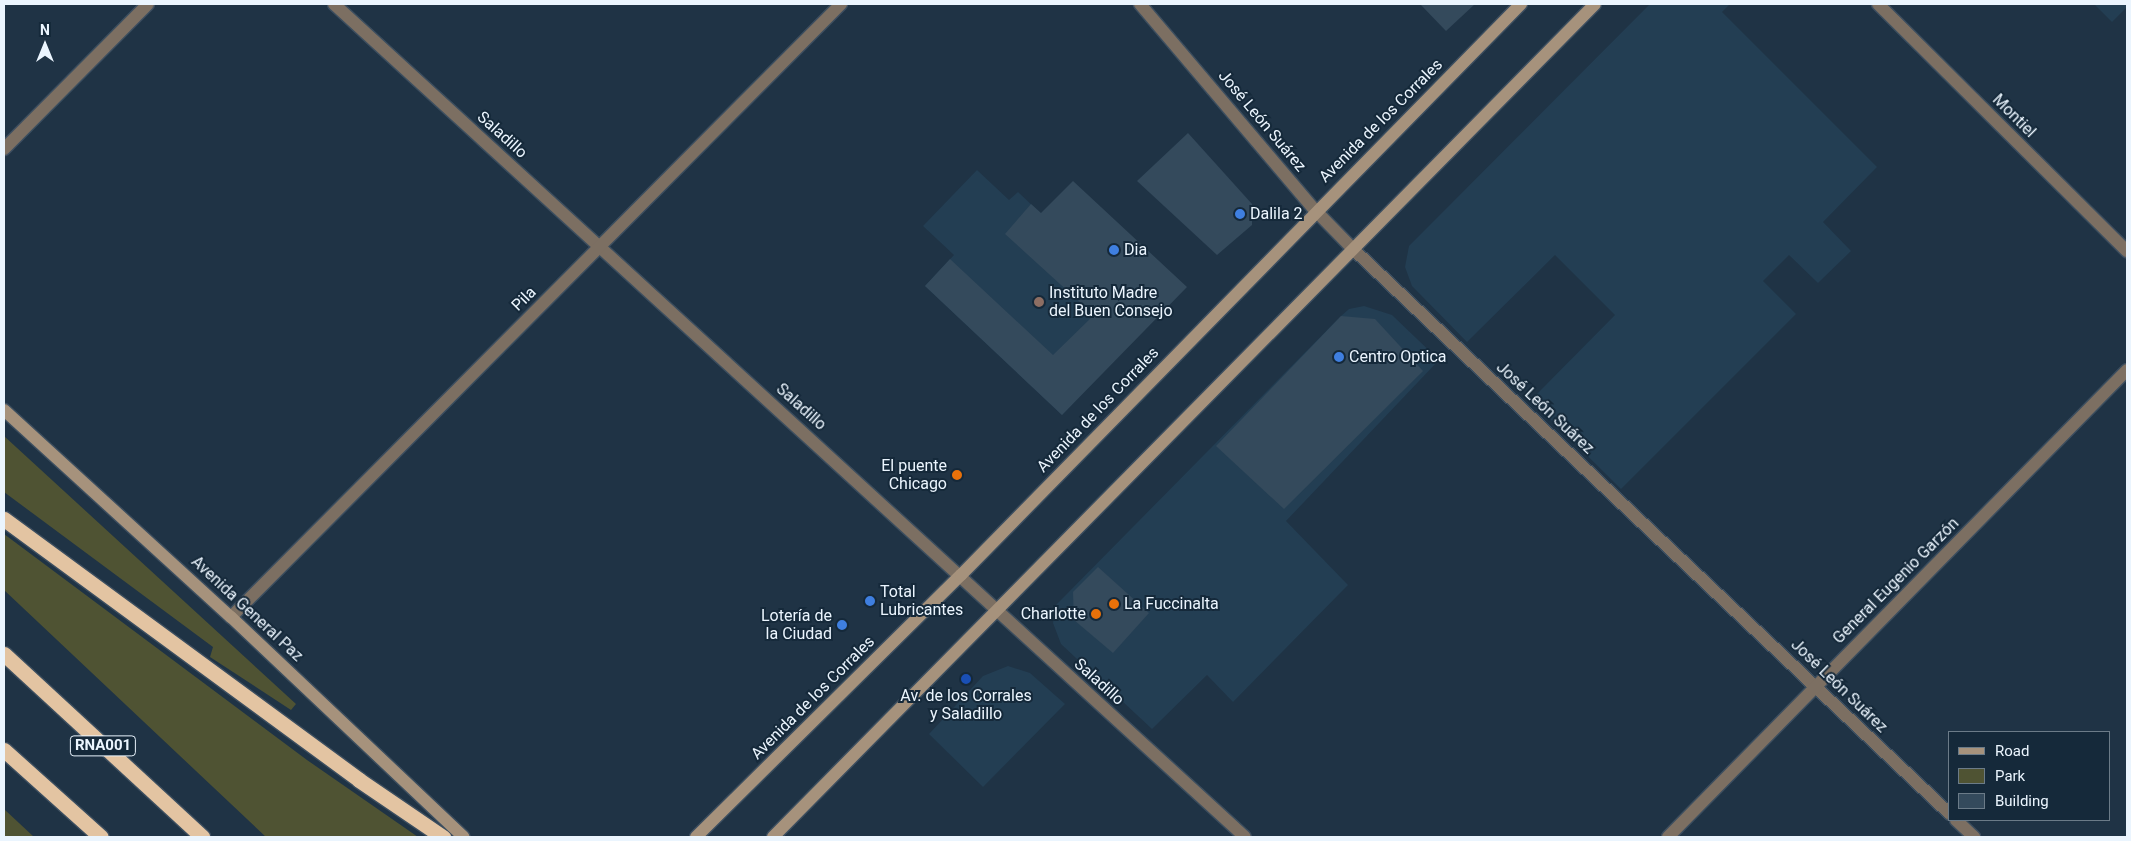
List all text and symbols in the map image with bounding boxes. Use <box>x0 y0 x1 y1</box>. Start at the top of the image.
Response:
north arrow <box>20 20 70 70</box>
text: N <box>40 22 50 38</box>
street label: Avenida de los Corrales <box>1315 55 1447 187</box>
street label: José León Suárez <box>1214 66 1310 176</box>
street label: Montiel <box>1988 90 2040 142</box>
street label: Saladillo <box>473 108 531 162</box>
place label: Dalila 2 <box>1250 204 1303 224</box>
marker: Dalila 2 <box>1234 208 1246 220</box>
place label: Dia <box>1124 240 1147 260</box>
marker: Dia <box>1108 244 1120 256</box>
street label: Pila <box>508 283 540 315</box>
place label: Instituto Madre del Buen Consejo <box>1049 283 1173 321</box>
marker: Instituto Madre del Buen Consejo <box>1033 296 1045 308</box>
street label: Avenida de los Corrales <box>1033 343 1163 477</box>
place label: Centro Optica <box>1349 347 1447 367</box>
marker: Centro Optica <box>1333 351 1345 363</box>
street label: José León Suárez <box>1492 358 1598 458</box>
street label: Saladillo <box>772 380 830 434</box>
place label: El puente Chicago <box>881 456 947 494</box>
marker: El puente Chicago <box>951 469 963 481</box>
street label: General Eugenio Garzón <box>1829 514 1963 648</box>
street label: Avenida General Paz <box>187 552 307 666</box>
place label: Total Lubricantes <box>880 582 963 620</box>
place label: La Fuccinalta <box>1124 594 1219 614</box>
marker: Total Lubricantes <box>864 595 876 607</box>
marker: La Fuccinalta <box>1108 598 1120 610</box>
place label: Charlotte <box>1021 604 1086 624</box>
place label: Lotería de la Ciudad <box>761 606 832 644</box>
marker: Charlotte <box>1090 608 1102 620</box>
marker: Lotería de la Ciudad <box>836 619 848 631</box>
street label: Avenida de los Corrales <box>747 632 879 764</box>
street label: José León Suárez <box>1787 635 1891 737</box>
street label: Saladillo <box>1070 655 1128 709</box>
marker: Av. de los Corrales y Saladillo <box>960 673 972 685</box>
place label: Av. de los Corrales y Saladillo <box>900 686 1032 724</box>
legend <box>1948 731 2111 821</box>
road number: RNA001 <box>69 734 137 758</box>
text: Road <box>1995 742 2029 760</box>
text: Park <box>1995 767 2025 785</box>
text: Building <box>1995 792 2049 810</box>

